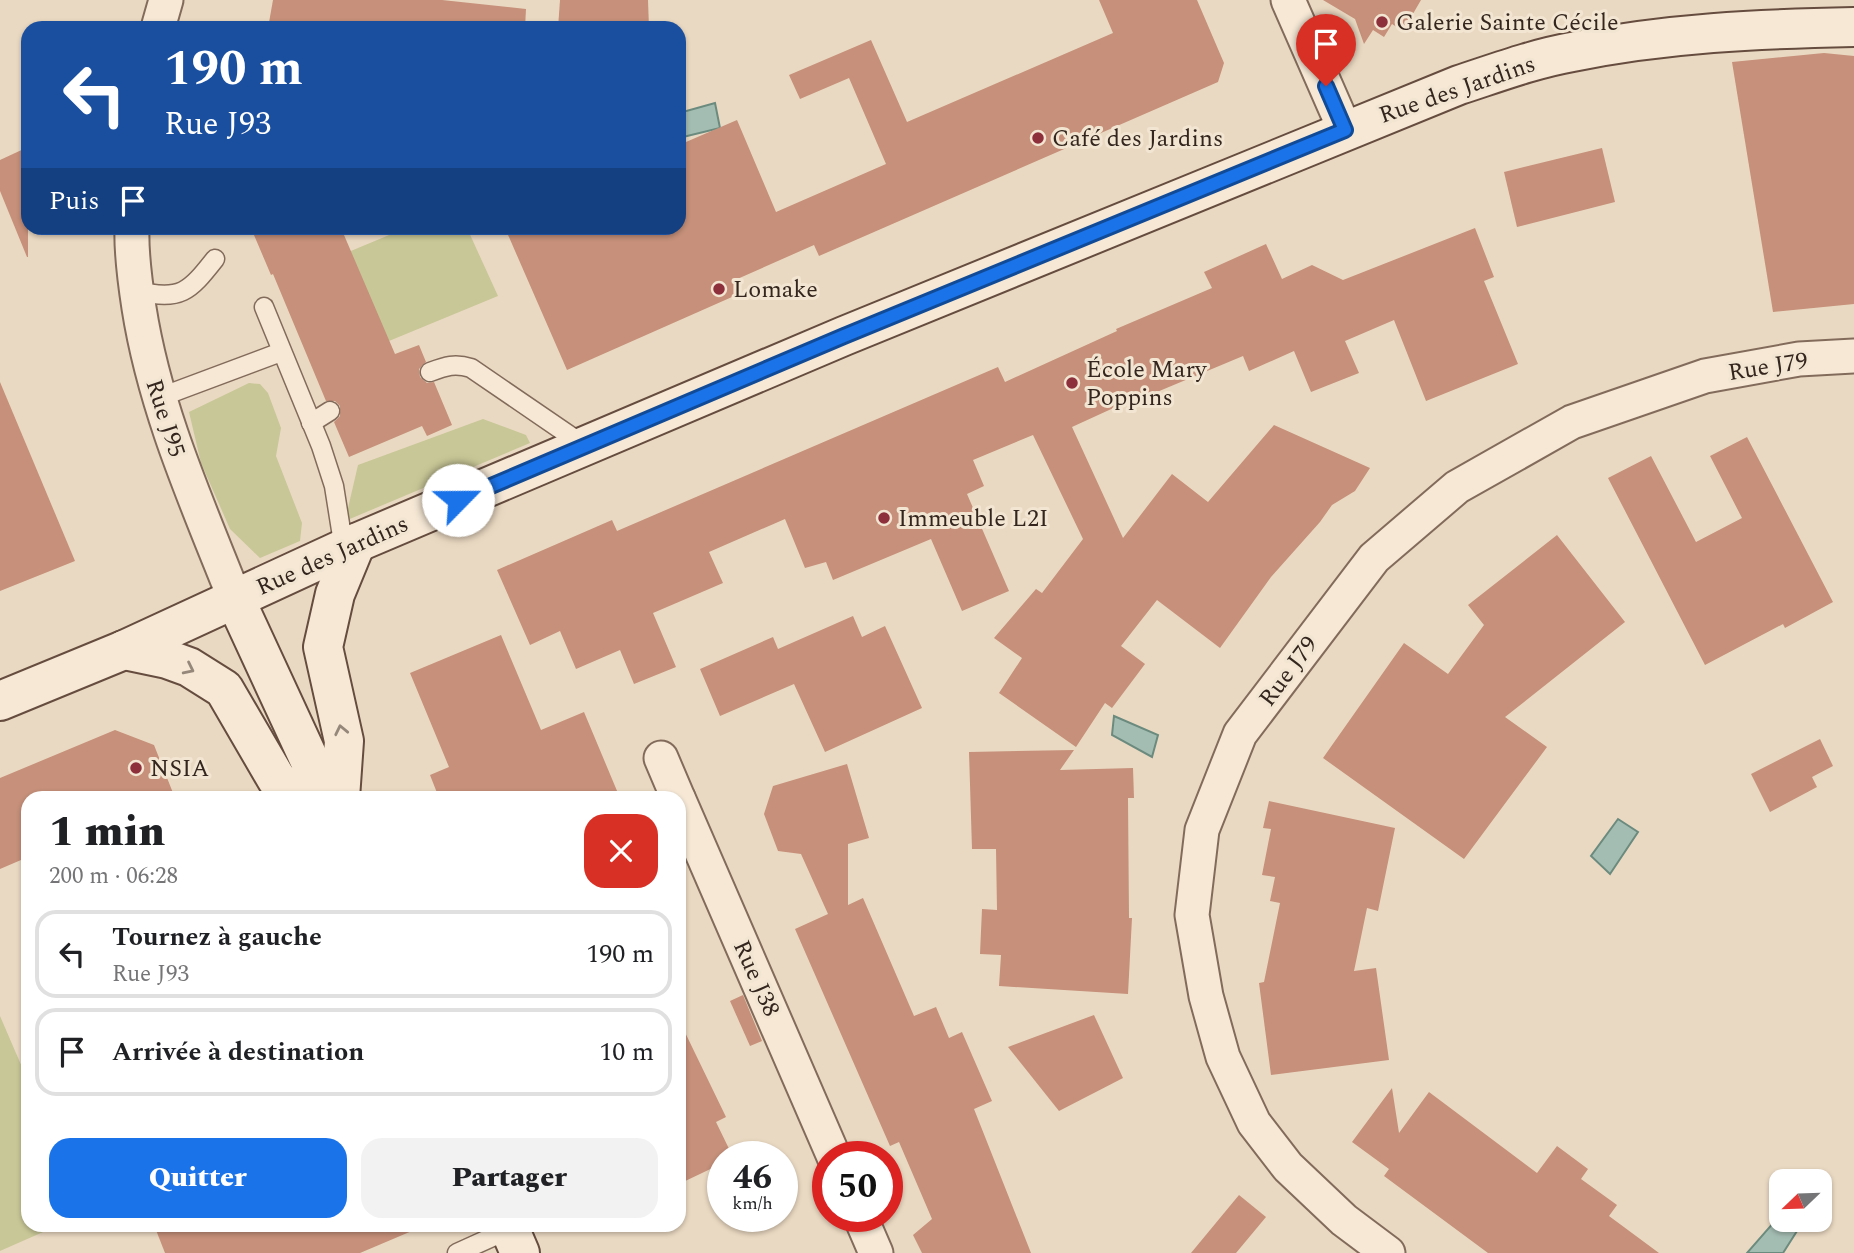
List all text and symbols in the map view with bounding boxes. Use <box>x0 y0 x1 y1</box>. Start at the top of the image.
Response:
place label: Galerie Sainte Cécile <box>1396 5 1619 41</box>
pin <box>1296 14 1356 86</box>
marker: Galerie Sainte Cécile <box>1374 14 1390 30</box>
icon: arrive <box>1307 25 1345 63</box>
text: 190 m <box>164 32 303 107</box>
street label: Rue des Jardins <box>1374 46 1540 134</box>
icon: left <box>49 49 140 140</box>
text: Rue J93 <box>164 100 271 149</box>
place label: Café des Jardins <box>1052 121 1223 157</box>
marker: Café des Jardins <box>1030 130 1046 146</box>
text: Puis <box>49 181 100 221</box>
icon: arrive <box>114 182 152 220</box>
place label: Lomake <box>733 272 818 308</box>
marker: Lomake <box>711 281 727 297</box>
street label: Rue J79 <box>1726 343 1811 391</box>
place label: École Mary Poppins <box>1086 352 1208 416</box>
street label: Rue J95 <box>136 375 195 462</box>
marker: École Mary Poppins <box>1064 375 1080 391</box>
position arrow <box>421 463 495 537</box>
place label: Immeuble L2I <box>898 501 1048 537</box>
street label: Rue des Jardins <box>250 506 414 606</box>
marker: Immeuble L2I <box>876 510 892 526</box>
street label: Rue J79 <box>1250 629 1327 715</box>
one-way arrow <box>182 660 194 674</box>
one-way arrow <box>335 724 350 736</box>
place label: NSIA <box>150 751 209 787</box>
marker: NSIA <box>128 760 144 776</box>
text: 1 min <box>49 801 165 864</box>
button: close <box>584 814 658 888</box>
text: 200 m · 06:28 <box>49 859 178 894</box>
text: Tournez à gauche <box>112 917 322 957</box>
text: 190 m <box>586 934 654 974</box>
street label: Rue J38 <box>723 934 789 1022</box>
icon: left <box>53 935 91 973</box>
text: Rue J93 <box>112 957 189 992</box>
text: Arrivée à destination <box>112 1032 364 1072</box>
text: 10 m <box>599 1032 654 1072</box>
icon: arrive <box>53 1033 91 1071</box>
button: Quitter <box>49 1138 347 1218</box>
button: Partager <box>361 1138 658 1218</box>
speed limit sign: 50 <box>812 1141 903 1232</box>
text: 46 <box>733 1151 772 1204</box>
north arrow <box>1769 1169 1832 1232</box>
map controls <box>1769 1169 1832 1232</box>
text: km/h <box>732 1190 773 1217</box>

